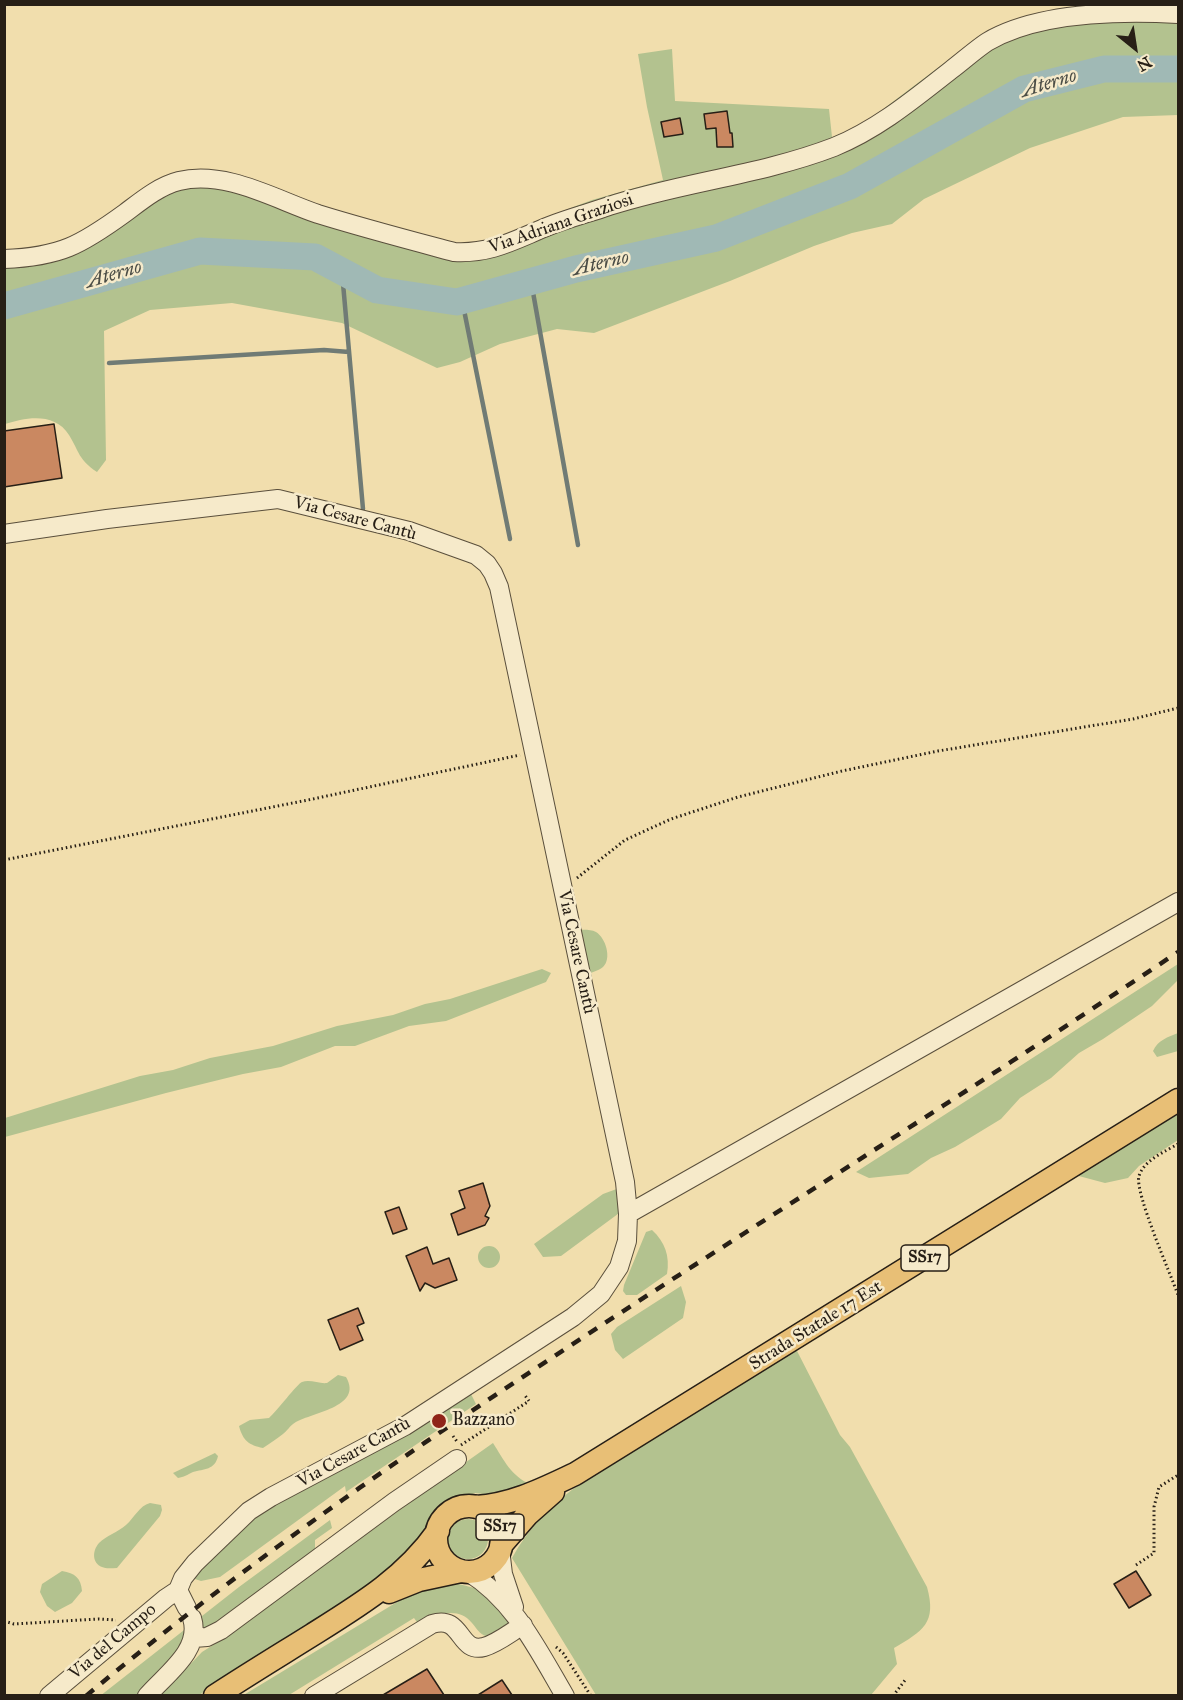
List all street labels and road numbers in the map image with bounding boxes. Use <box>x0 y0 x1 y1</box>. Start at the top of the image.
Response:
street label: Via Adriana Graziosi <box>486 189 636 259</box>
street label: Via Cesare Cantù <box>291 492 419 546</box>
street label: Via Cesare Cantù <box>552 888 600 1016</box>
road number: SS17 <box>901 1245 949 1271</box>
street label: Strada Statale 17 Est <box>746 1276 886 1376</box>
street label: Via Cesare Cantù <box>294 1413 414 1493</box>
road number: SS17 <box>476 1514 524 1540</box>
street label: Via del Campo <box>65 1599 161 1685</box>

